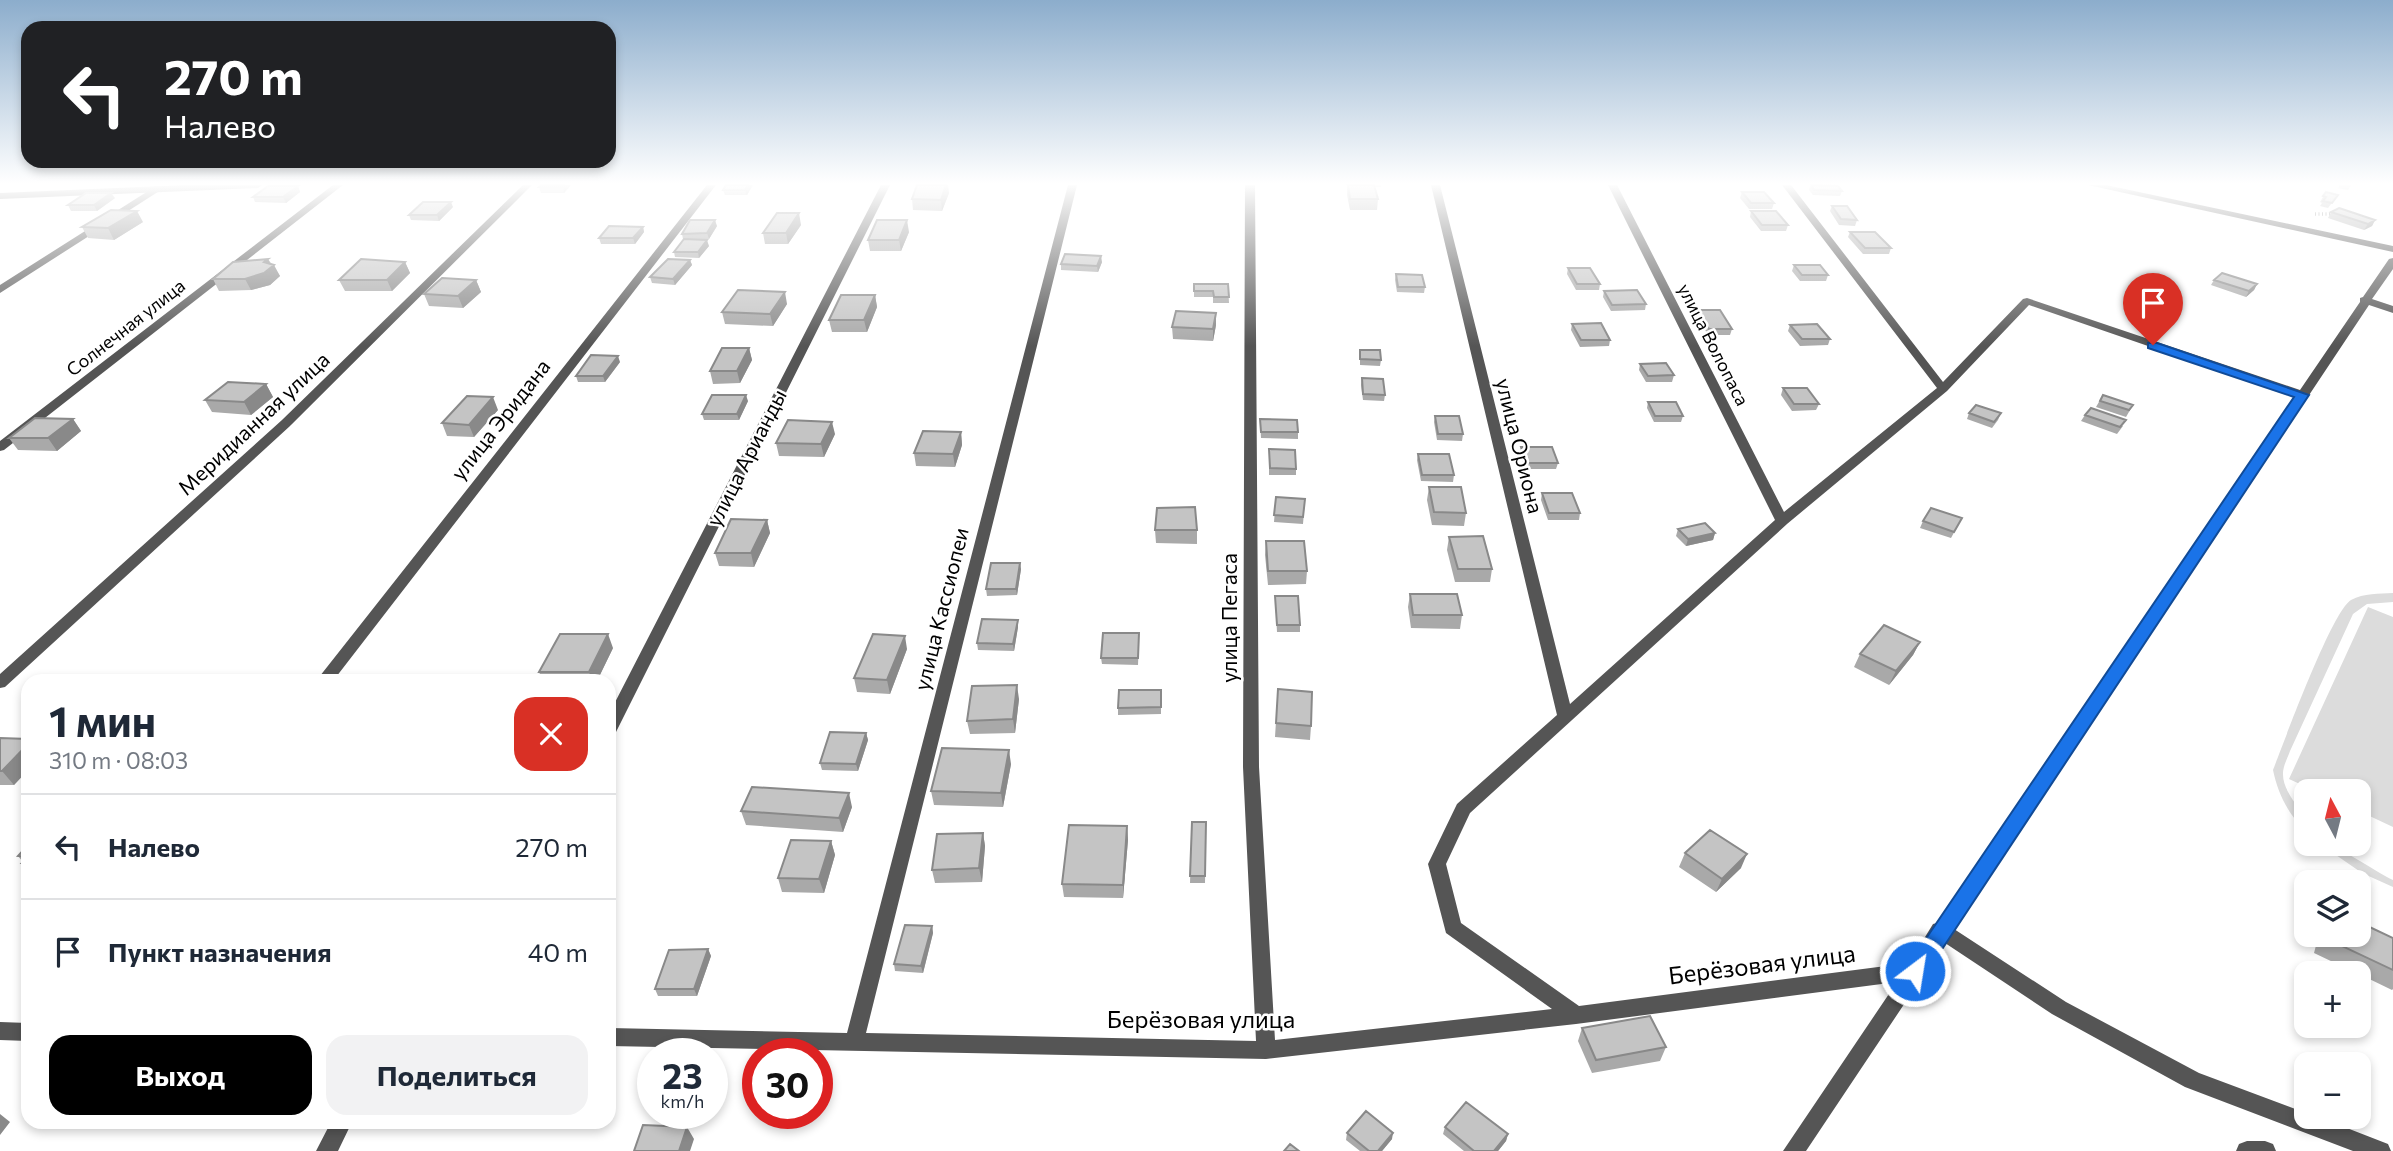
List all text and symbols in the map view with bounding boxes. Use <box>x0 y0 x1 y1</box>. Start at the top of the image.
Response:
text: 270 m <box>164 45 303 105</box>
icon: left <box>49 49 140 140</box>
text: Налево <box>164 105 276 145</box>
pin <box>2123 273 2183 345</box>
street label: Солнечная улица <box>62 274 189 380</box>
street label: улица Волопаса <box>1674 280 1754 409</box>
icon: arrive <box>2134 284 2172 322</box>
street label: Меридианная улица <box>172 346 334 500</box>
street label: улица Эридана <box>445 354 555 484</box>
street label: улица Ориона <box>1492 375 1549 516</box>
street label: улица Арианды <box>700 385 791 530</box>
street label: улица Кассиопеи <box>908 525 973 693</box>
street label: улица Пегаса <box>1216 553 1241 683</box>
text: 1 мин <box>49 694 156 746</box>
button: close <box>514 697 588 771</box>
text: 310 m · 08:03 <box>49 746 188 774</box>
north arrow <box>2294 779 2371 856</box>
map controls <box>2294 779 2371 1129</box>
icon: left <box>49 828 87 866</box>
text: Налево <box>108 831 200 862</box>
text: 270 m <box>515 831 588 862</box>
button: layers <box>2294 870 2371 947</box>
icon: arrive <box>49 933 87 971</box>
position arrow <box>1878 934 1952 1008</box>
text: Пункт назначения <box>108 936 332 967</box>
text: 40 m <box>528 936 588 967</box>
street label: Берёзовая улица <box>1667 938 1857 989</box>
button: + <box>2294 961 2371 1038</box>
street label: Берёзовая улица <box>1107 1004 1295 1033</box>
button: Выход <box>49 1035 312 1115</box>
button: Поделиться <box>326 1035 588 1115</box>
speed limit sign: 30 <box>742 1038 833 1129</box>
button: − <box>2294 1052 2371 1129</box>
text: 23 <box>662 1053 703 1096</box>
text: km/h <box>661 1090 704 1112</box>

